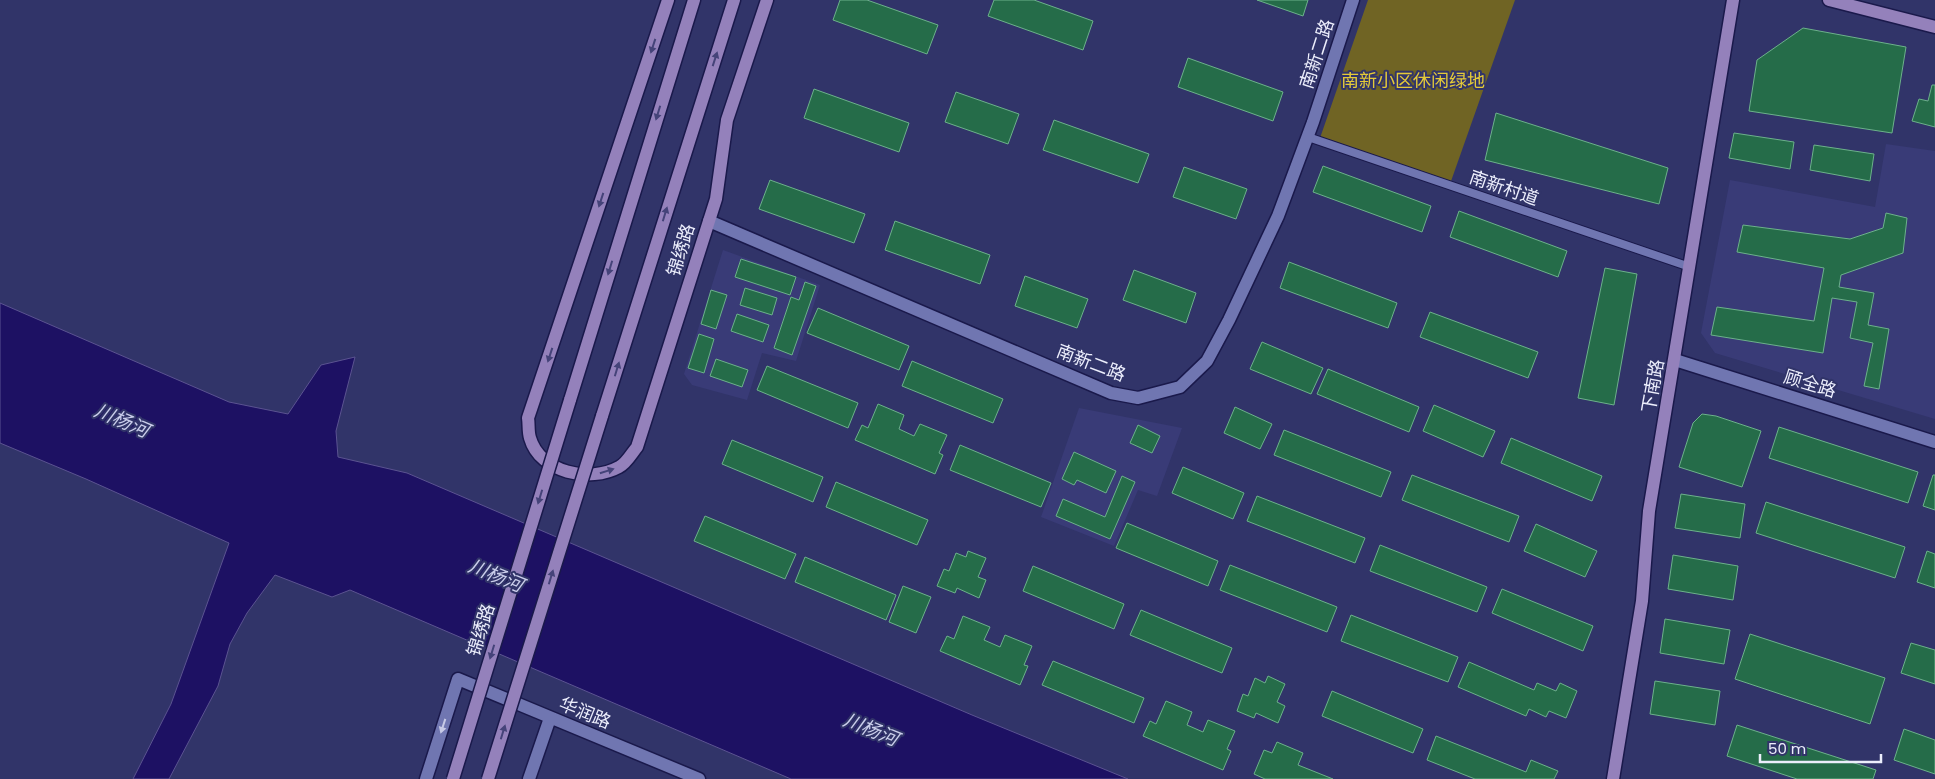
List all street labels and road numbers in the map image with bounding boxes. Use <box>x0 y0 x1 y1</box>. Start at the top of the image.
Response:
street label: 南新二路 <box>1294 16 1340 92</box>
street label: 南新村道 <box>1466 164 1542 211</box>
street label: 锦绣路 <box>661 220 700 279</box>
street label: 南新二路 <box>1053 338 1129 387</box>
street label: 下南路 <box>1636 357 1670 415</box>
street label: 顾全路 <box>1781 364 1840 403</box>
street label: 锦绣路 <box>461 600 500 659</box>
street label: 华润路 <box>555 691 615 734</box>

